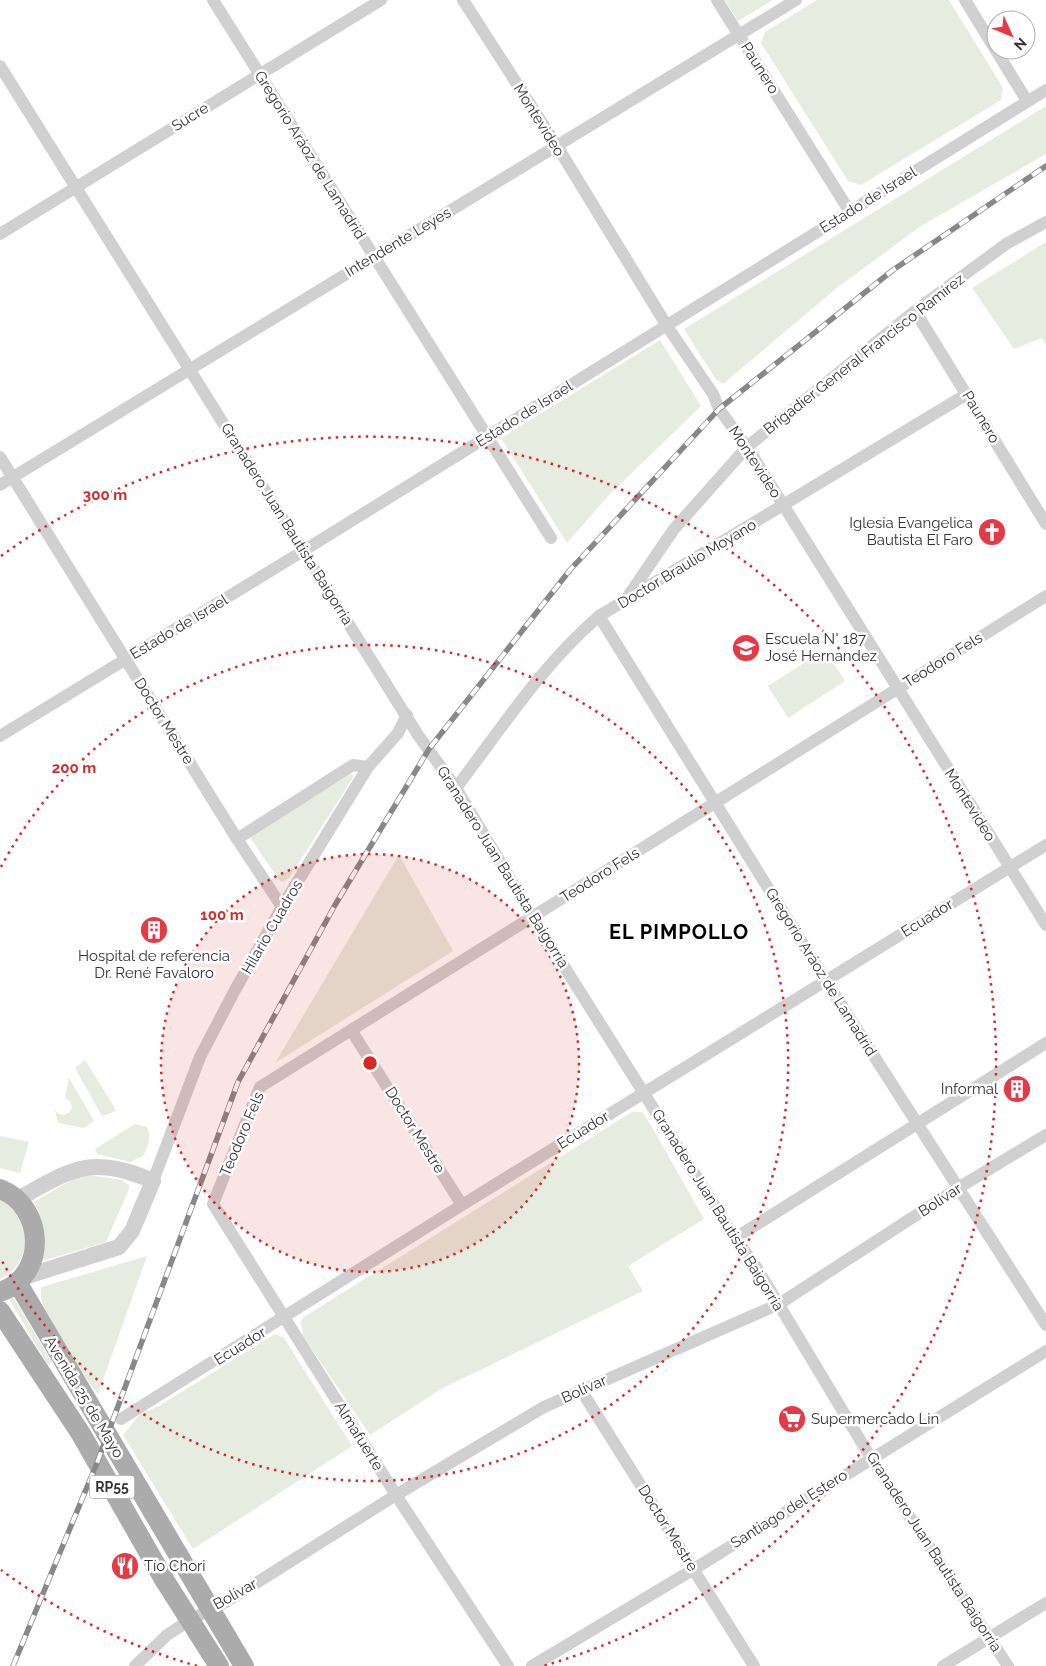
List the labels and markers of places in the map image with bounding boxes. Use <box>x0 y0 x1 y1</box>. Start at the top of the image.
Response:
place label: Iglesia Evangelica Bautista El Faro <box>849 514 973 549</box>
church icon: Iglesia Evangelica Bautista El Faro <box>977 517 1007 547</box>
place label: Escuela N° 187 José Hernandez <box>765 630 877 665</box>
school or university icon: Escuela N° 187 José Hernandez <box>731 633 761 663</box>
building icon: Hospital de referencia Dr. René Favaloro <box>139 915 169 945</box>
place label: Hospital de referencia Dr. René Favaloro <box>78 947 230 982</box>
centre of rings <box>361 1054 379 1072</box>
building icon: Informal <box>1002 1074 1032 1104</box>
place label: Informal <box>941 1080 999 1098</box>
supermarket icon: Supermercado Lin <box>777 1404 807 1434</box>
place label: Supermercado Lin <box>811 1410 939 1428</box>
restaurant icon: Tío Chori <box>110 1551 140 1581</box>
place label: Tío Chori <box>144 1557 206 1575</box>

